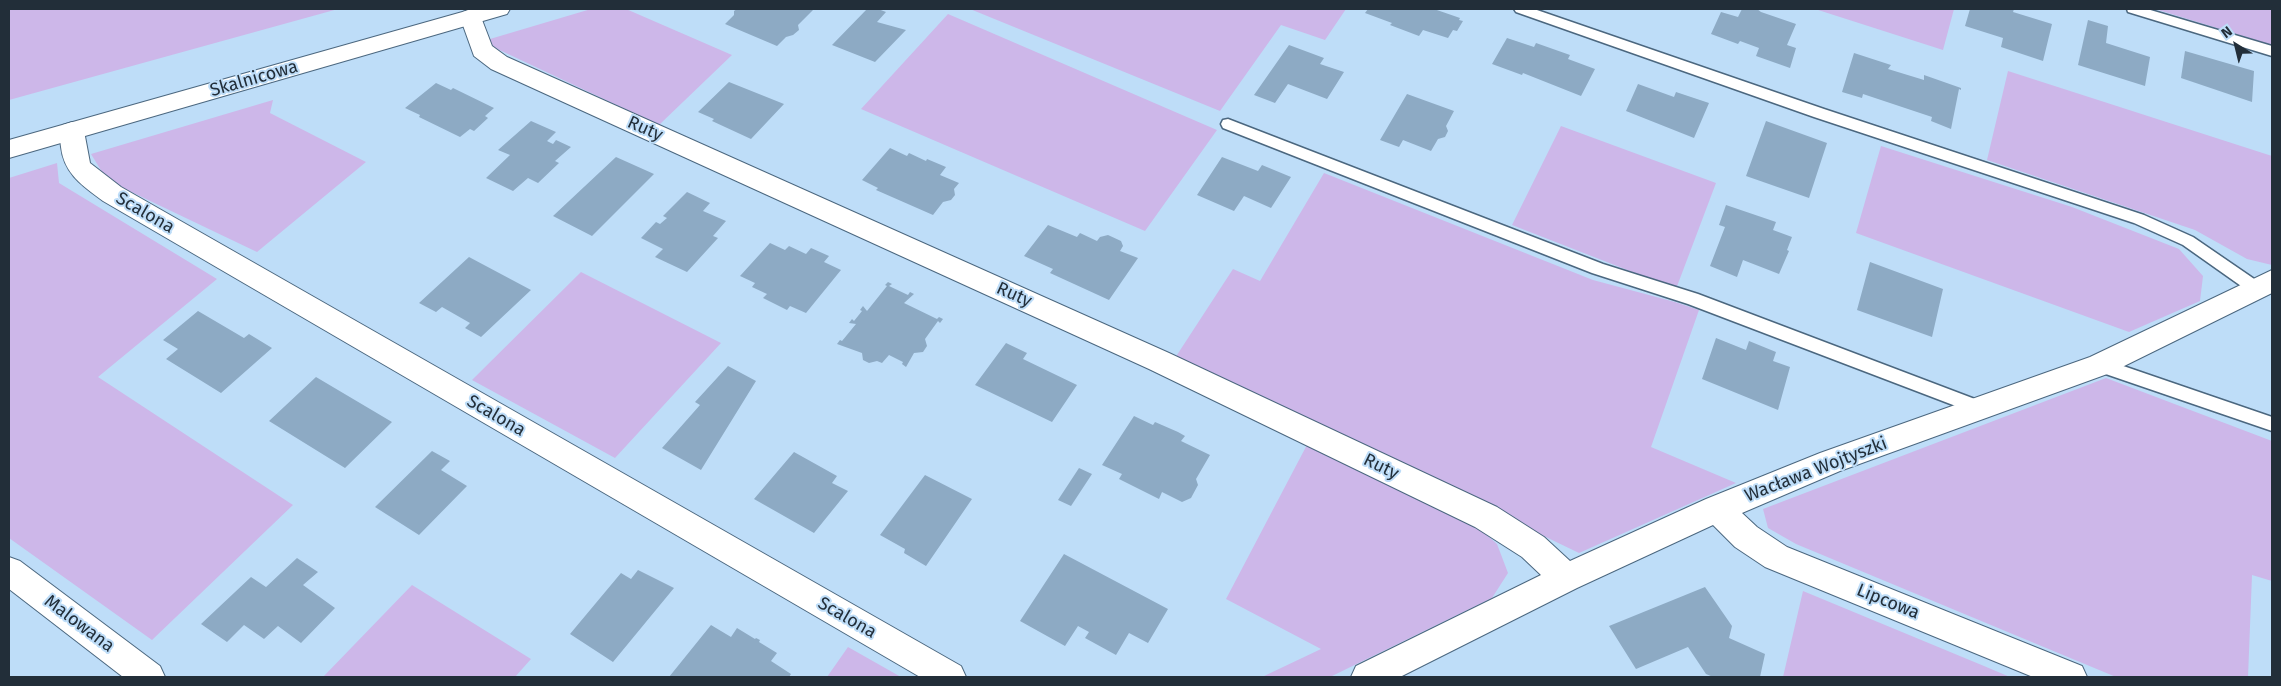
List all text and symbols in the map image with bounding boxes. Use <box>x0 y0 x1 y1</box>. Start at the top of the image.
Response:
north arrow <box>2211 20 2261 70</box>
text: N <box>2218 23 2236 42</box>
street label: Skalnicowa <box>208 56 300 102</box>
street label: Ruty <box>624 112 666 146</box>
street label: Scalona <box>112 188 178 238</box>
street label: Ruty <box>993 278 1035 312</box>
street label: Scalona <box>463 391 529 441</box>
street label: Wacława Wojtyszki <box>1742 433 1890 507</box>
street label: Ruty <box>1360 449 1402 485</box>
street label: Lipcowa <box>1853 580 1923 624</box>
street label: Malowana <box>40 591 118 657</box>
street label: Scalona <box>814 593 880 643</box>

